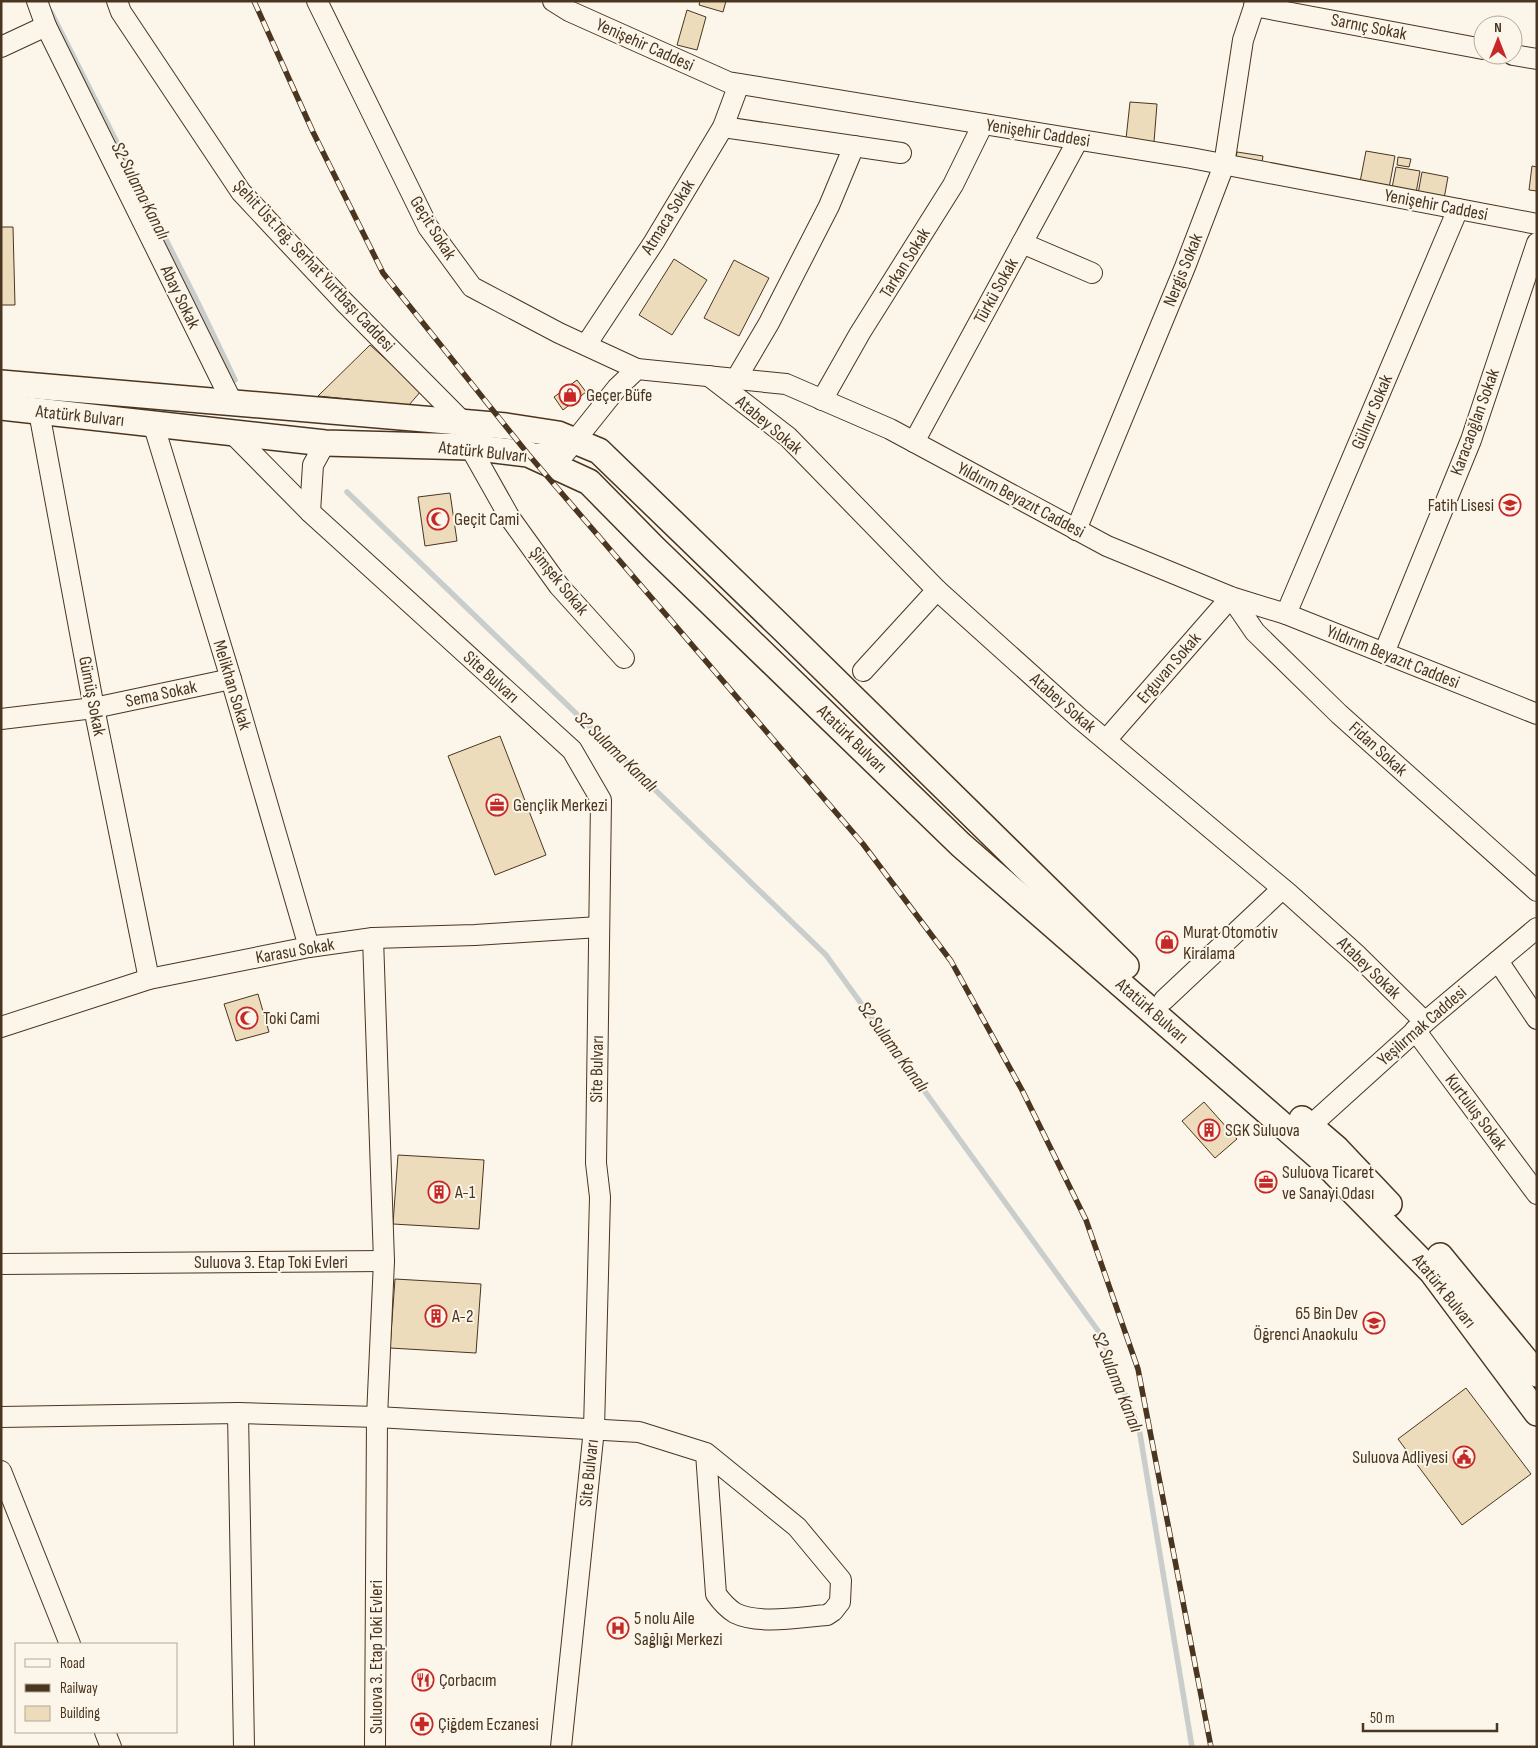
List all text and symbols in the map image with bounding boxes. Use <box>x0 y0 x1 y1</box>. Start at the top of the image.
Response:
street label: Sarnıç Sokak <box>1329 9 1409 45</box>
street label: Yenişehir Caddesi <box>593 14 697 76</box>
north arrow <box>1473 15 1523 65</box>
text: N <box>1494 19 1502 36</box>
street label: Yenişehir Caddesi <box>984 114 1092 152</box>
water label: S2 Sulama Kanalı <box>106 138 175 244</box>
street label: Şehit Üst.Teğ. Serhat Yurtbaşı Caddesi <box>229 176 399 356</box>
street label: Atmaca Sokak <box>636 176 699 259</box>
street label: Yenişehir Caddesi <box>1382 185 1490 225</box>
street label: Geçit Sokak <box>405 192 461 264</box>
street label: Tarkan Sokak <box>875 224 935 302</box>
street label: Nergis Sokak <box>1159 230 1207 310</box>
street label: Türkü Sokak <box>969 254 1023 328</box>
street label: Abay Sokak <box>155 261 204 332</box>
street label: Karacaoğlan Sokak <box>1446 366 1504 478</box>
street label: Gülnur Sokak <box>1347 371 1397 452</box>
shop icon: Geçer Büfe <box>558 383 582 407</box>
place label: Geçer Büfe <box>586 385 652 406</box>
street label: Atabey Sokak <box>731 390 807 459</box>
street label: Atatürk Bulvarı <box>34 401 125 431</box>
street label: Atatürk Bulvarı <box>437 437 528 467</box>
street label: Yıldırım Beyazıt Caddesi <box>954 457 1088 543</box>
school or university icon: Fatih Lisesi <box>1498 493 1522 517</box>
place label: Fatih Lisesi <box>1428 495 1494 516</box>
mosque icon: Geçit Cami <box>426 507 450 531</box>
place label: Geçit Cami <box>454 509 519 530</box>
street label: Şimşek Sokak <box>525 543 593 620</box>
street label: Yıldırım Beyazıt Caddesi <box>1323 621 1463 693</box>
street label: Erguvan Sokak <box>1133 628 1205 708</box>
street label: Melikhan Sokak <box>208 637 256 733</box>
street label: Site Bulvarı <box>459 647 523 707</box>
street label: Gümüş Sokak <box>74 654 110 738</box>
street label: Atabey Sokak <box>1025 668 1100 737</box>
street label: Sema Sokak <box>124 676 199 712</box>
street label: Atatürk Bulvarı <box>812 700 891 777</box>
water label: S2 Sulama Kanalı <box>570 707 663 798</box>
street label: Fidan Sokak <box>1344 717 1412 781</box>
office icon: Gençlik Merkezi <box>485 793 509 817</box>
place label: Gençlik Merkezi <box>513 795 608 816</box>
place label: Murat Otomotiv Kiralama <box>1183 922 1278 964</box>
shop icon: Murat Otomotiv Kiralama <box>1155 930 1179 954</box>
street label: Atabey Sokak <box>1332 932 1405 1004</box>
street label: Karasu Sokak <box>254 934 336 968</box>
street label: Atatürk Bulvarı <box>1111 973 1192 1048</box>
street label: Yeşilırmak Caddesi <box>1373 982 1471 1070</box>
water label: S2 Sulama Kanalı <box>852 997 934 1097</box>
mosque icon: Toki Cami <box>235 1006 259 1030</box>
place label: Toki Cami <box>263 1008 320 1029</box>
street label: Site Bulvarı <box>586 1035 608 1103</box>
street label: Kurtuluş Sokak <box>1441 1070 1512 1154</box>
building icon: SGK Suluova <box>1197 1118 1221 1142</box>
place label: SGK Suluova <box>1225 1120 1300 1141</box>
place label: Suluova Ticaret ve Sanayi Odası <box>1282 1162 1375 1204</box>
office icon: Suluova Ticaret ve Sanayi Odası <box>1254 1170 1278 1194</box>
building icon: A-1 <box>427 1180 451 1204</box>
place label: A-1 <box>454 1182 476 1203</box>
street label: Atatürk Bulvarı <box>1407 1249 1480 1332</box>
street label: Suluova 3. Etap Toki Evleri <box>194 1252 348 1273</box>
place label: 65 Bin Dev Öğrenci Anaokulu <box>1253 1303 1358 1345</box>
building icon: A-2 <box>424 1304 448 1328</box>
place label: A-2 <box>451 1306 473 1327</box>
school or university icon: 65 Bin Dev Öğrenci Anaokulu <box>1362 1311 1386 1335</box>
water label: S2 Sulama Kanalı <box>1086 1328 1148 1436</box>
street label: Site Bulvarı <box>575 1438 603 1508</box>
public building icon: Suluova Adliyesi <box>1452 1445 1476 1469</box>
place label: Suluova Adliyesi <box>1352 1447 1448 1468</box>
street label: Suluova 3. Etap Toki Evleri <box>366 1580 387 1734</box>
place label: 5 nolu Aile Sağlığı Merkezi <box>634 1608 723 1650</box>
hospital icon: 5 nolu Aile Sağlığı Merkezi <box>606 1616 630 1640</box>
legend <box>15 1643 178 1733</box>
text: Road <box>60 1654 85 1673</box>
restaurant icon: Çorbacım <box>411 1668 435 1692</box>
place label: Çorbacım <box>439 1670 497 1691</box>
text: Railway <box>60 1679 98 1698</box>
scale bar <box>1363 1700 1497 1732</box>
text: Building <box>60 1704 100 1723</box>
text: 50 m <box>1370 1709 1395 1728</box>
pharmacy icon: Çiğdem Eczanesi <box>410 1712 434 1736</box>
place label: Çiğdem Eczanesi <box>438 1714 539 1735</box>

